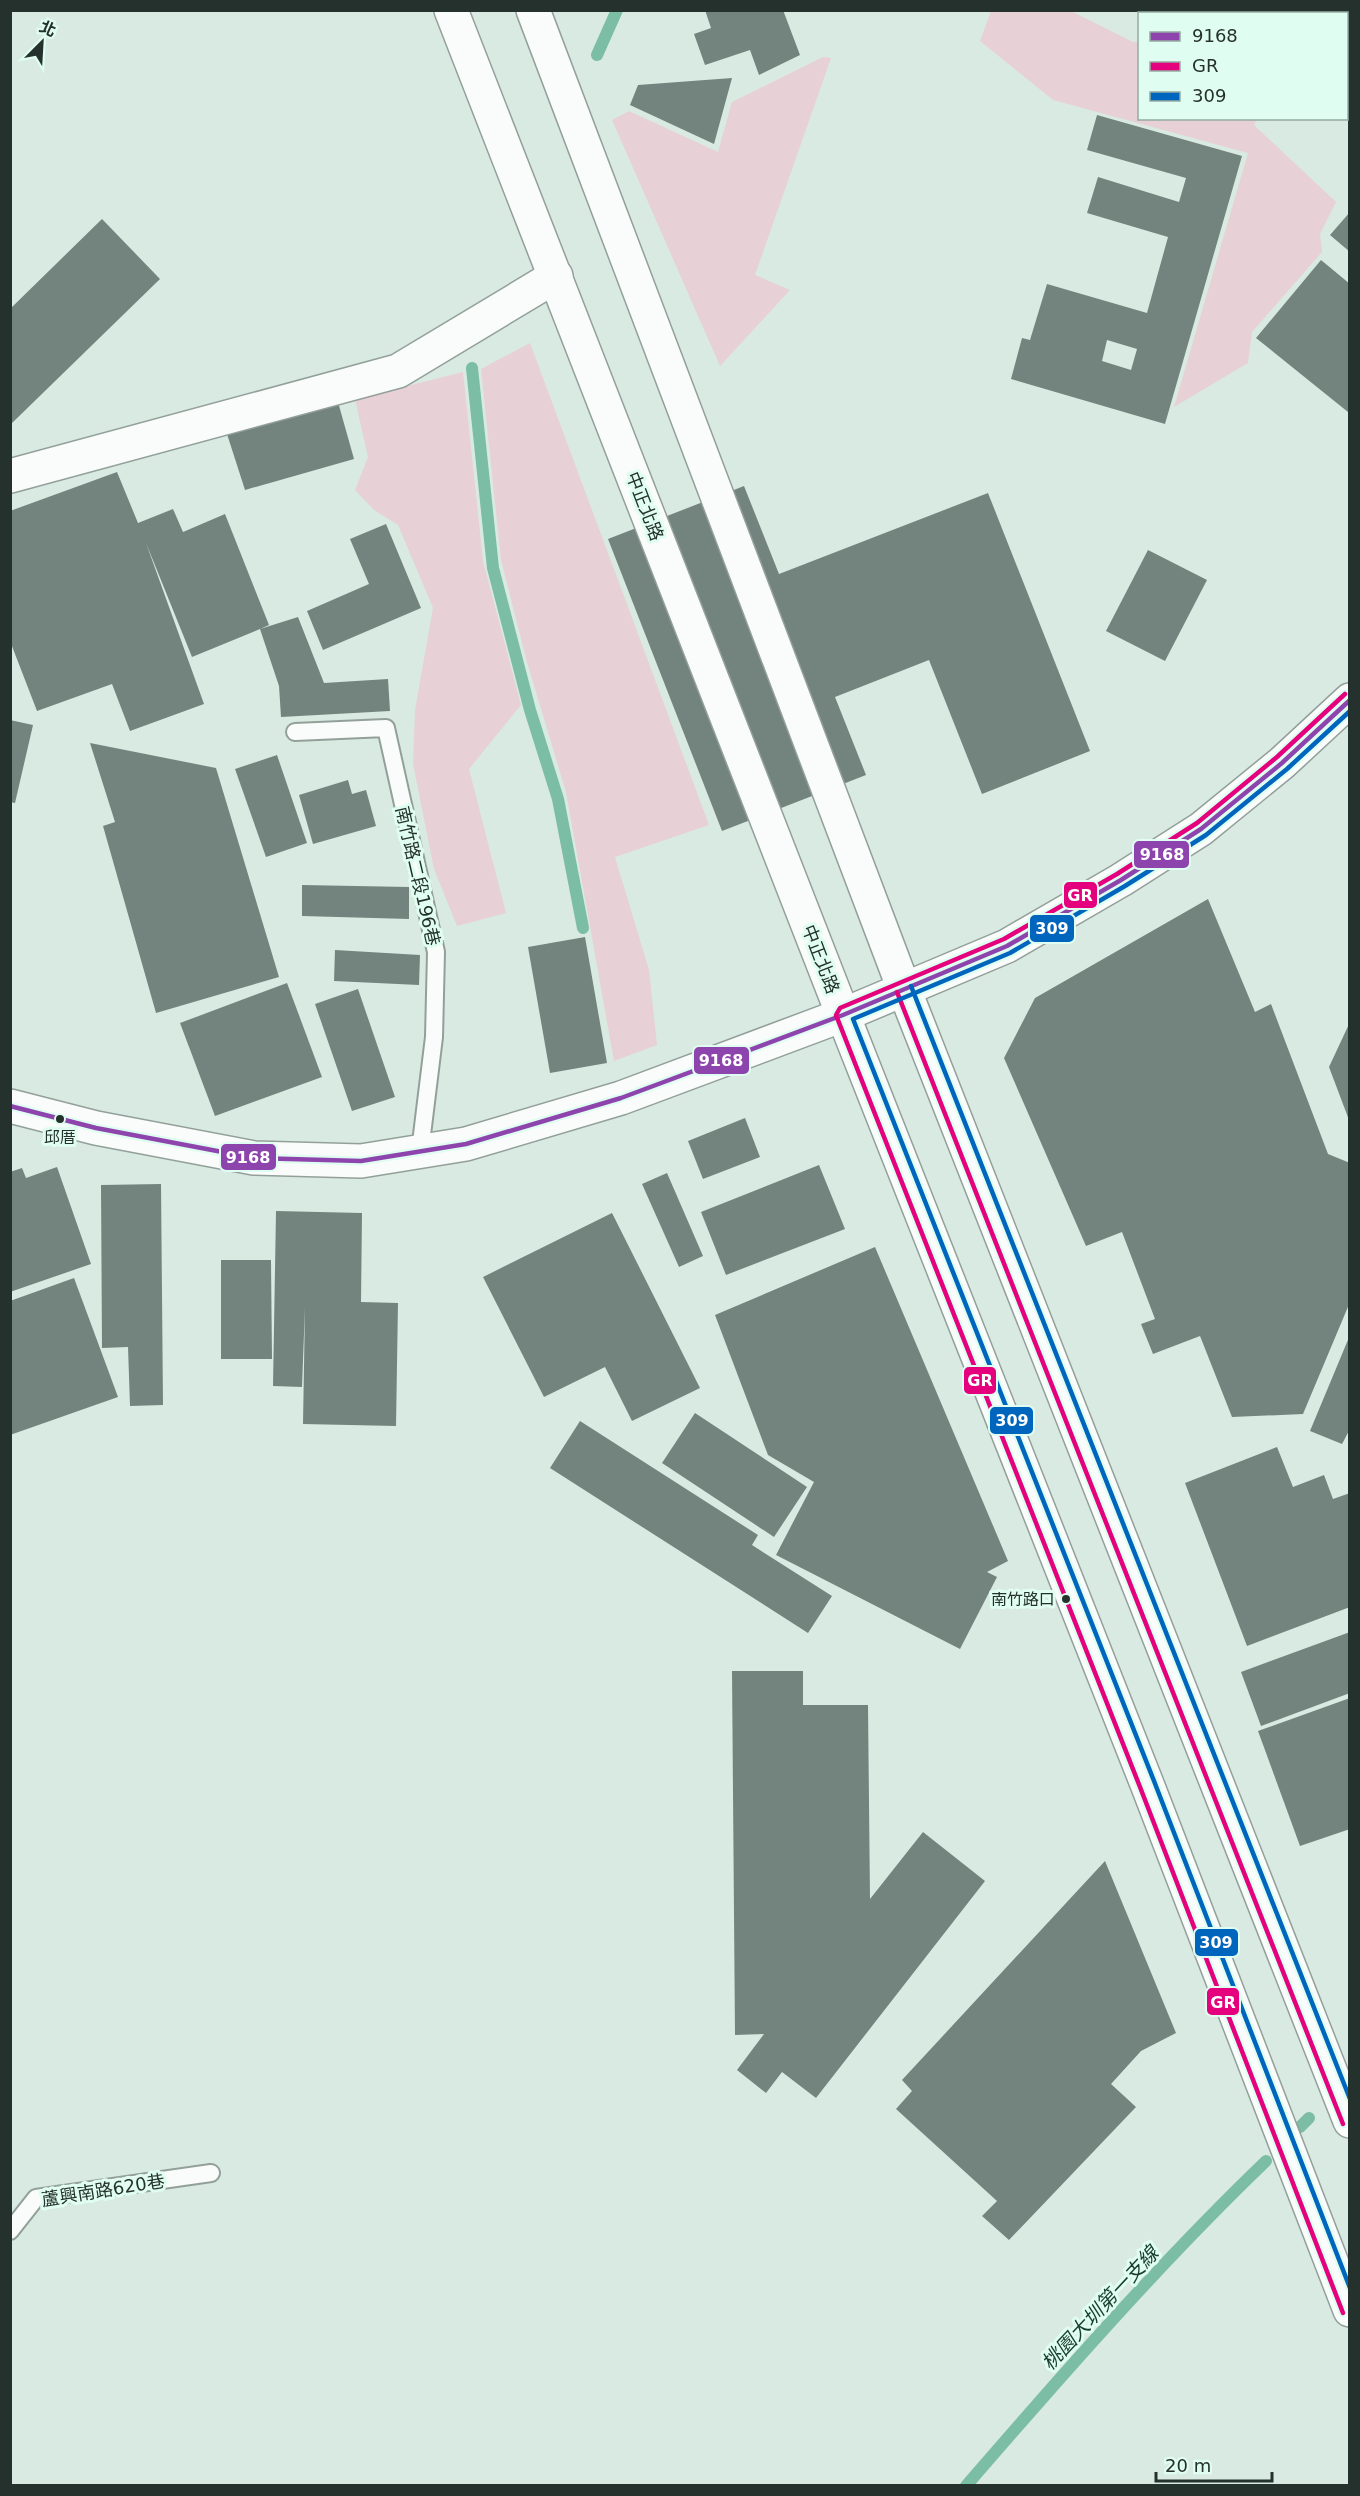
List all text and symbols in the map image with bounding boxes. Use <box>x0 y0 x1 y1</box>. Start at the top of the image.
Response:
north arrow <box>12 12 72 72</box>
legend <box>1138 12 1348 120</box>
text: 北 <box>37 17 59 41</box>
text: 9168 <box>1192 25 1238 46</box>
text: GR <box>1192 55 1218 76</box>
text: 309 <box>1192 85 1226 106</box>
street label: 中正北路 <box>622 469 668 543</box>
street label: 南竹路二段196巷 <box>392 804 444 948</box>
line badge: 9168 <box>1133 840 1190 869</box>
text: 9168 <box>1140 845 1184 864</box>
line badge: GR <box>1063 881 1098 909</box>
text: GR <box>1067 886 1093 905</box>
line badge: 309 <box>1029 914 1075 943</box>
text: 309 <box>1035 919 1069 938</box>
street label: 中正北路 <box>798 922 844 996</box>
line badge: 9168 <box>693 1046 750 1075</box>
text: 9168 <box>699 1051 743 1070</box>
marker: 邱厝 <box>54 1113 66 1125</box>
place label: 邱厝 <box>44 1128 76 1147</box>
line badge: 9168 <box>220 1143 277 1171</box>
text: 9168 <box>226 1148 270 1167</box>
line badge: GR <box>963 1366 997 1395</box>
text: GR <box>967 1371 993 1390</box>
line badge: 309 <box>989 1406 1034 1435</box>
text: 309 <box>995 1411 1029 1430</box>
place label: 南竹路口 <box>991 1590 1055 1609</box>
marker: 南竹路口 <box>1060 1593 1072 1605</box>
line badge: 309 <box>1194 1928 1239 1957</box>
text: 309 <box>1199 1933 1233 1952</box>
line badge: GR <box>1206 1987 1240 2016</box>
text: GR <box>1210 1993 1236 2012</box>
street label: 蘆興南路620巷 <box>40 2170 166 2210</box>
water label: 桃園大圳第一支線 <box>1037 2240 1165 2375</box>
scale bar <box>1156 2445 1272 2483</box>
text: 20 m <box>1165 2455 1211 2476</box>

